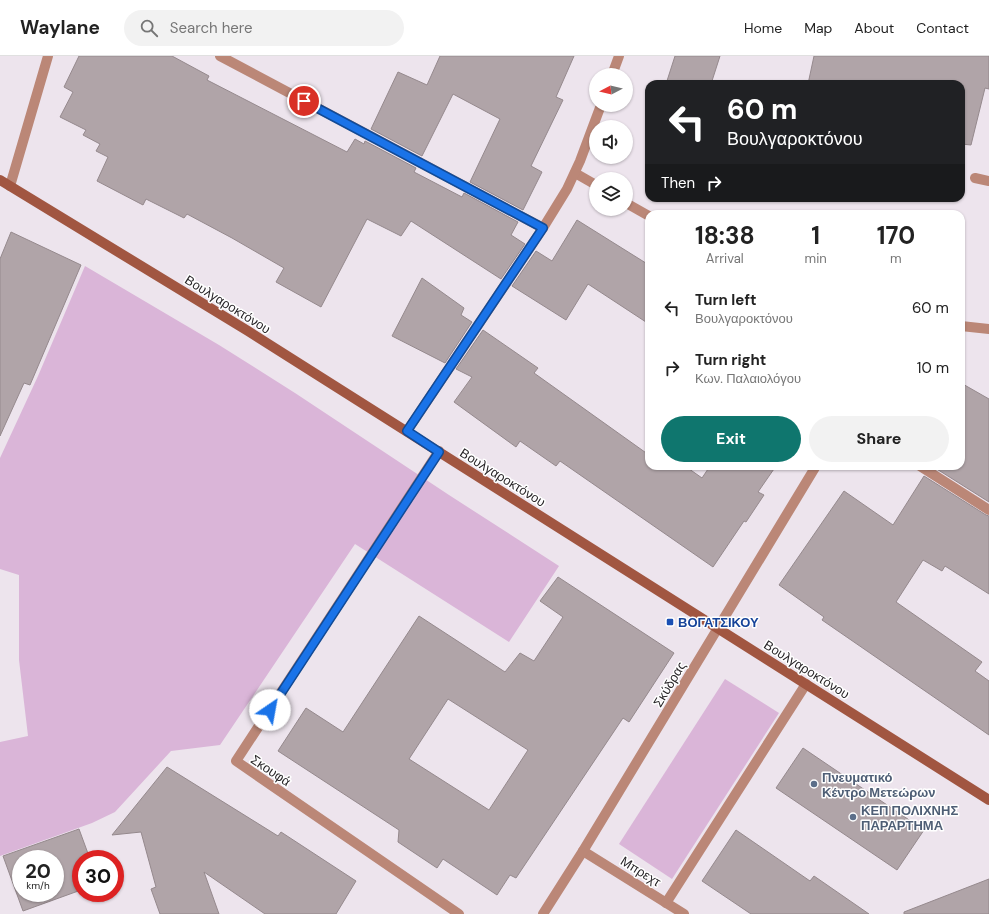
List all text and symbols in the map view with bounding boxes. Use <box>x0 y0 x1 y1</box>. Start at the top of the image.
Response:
search box <box>124 10 404 46</box>
text: Waylane <box>20 15 100 40</box>
icon: search <box>138 17 160 39</box>
text: Search here <box>170 18 253 38</box>
text: Home <box>744 19 782 37</box>
text: Map <box>804 19 832 37</box>
text: About <box>854 19 894 37</box>
text: Contact <box>916 19 969 37</box>
north arrow <box>589 68 633 112</box>
map controls <box>589 68 633 216</box>
pin <box>287 84 321 118</box>
icon: arrive <box>293 90 315 112</box>
text: 60 m <box>727 91 797 128</box>
icon: left <box>661 96 713 148</box>
button: sound <box>589 120 633 164</box>
text: Βουλγαροκτόνου <box>727 127 863 151</box>
button: layers <box>589 172 633 216</box>
icon: right <box>703 172 725 194</box>
text: Then <box>661 173 695 193</box>
text: 18:38 <box>695 220 755 251</box>
text: 1 <box>811 220 820 251</box>
text: 170 <box>877 220 915 251</box>
text: Arrival <box>706 250 744 267</box>
text: min <box>805 250 827 267</box>
text: m <box>890 250 902 267</box>
street label: Βουλγαροκτόνου <box>182 271 274 338</box>
text: Turn left <box>695 290 756 310</box>
icon: left <box>661 297 683 319</box>
text: 60 m <box>912 298 949 318</box>
text: Βουλγαροκτόνου <box>695 310 793 327</box>
text: Turn right <box>695 350 766 370</box>
icon: right <box>661 357 683 379</box>
text: 10 m <box>917 358 949 378</box>
text: Κων. Παλαιολόγου <box>695 370 801 387</box>
button: Exit <box>661 416 801 462</box>
button: Share <box>809 416 949 462</box>
street label: Βουλγαροκτόνου <box>457 444 549 511</box>
place label: ΒΟΓΑΤΣΙΚΟΥ <box>678 614 759 631</box>
marker: ΒΟΓΑΤΣΙΚΟΥ <box>665 617 675 627</box>
street label: Βουλγαροκτόνου <box>761 636 853 703</box>
street label: Σκύδρας <box>649 658 690 710</box>
position arrow <box>249 689 291 731</box>
street label: Σκουφά <box>247 751 294 790</box>
place label: Πνευματικό Κέντρο Μετεώρων <box>822 769 936 801</box>
marker: Πνευματικό Κέντρο Μετεώρων <box>809 779 819 789</box>
place label: ΚΕΠ ΠΟΛΙΧΝΗΣ ΠΑΡΑΡΤΗΜΑ <box>861 802 958 834</box>
marker: ΚΕΠ ΠΟΛΙΧΝΗΣ ΠΑΡΑΡΤΗΜΑ <box>848 812 858 822</box>
speed limit sign: 30 <box>72 850 124 902</box>
street label: Μπρεχτ <box>617 852 665 891</box>
text: 20 <box>25 858 51 884</box>
text: km/h <box>26 879 50 892</box>

